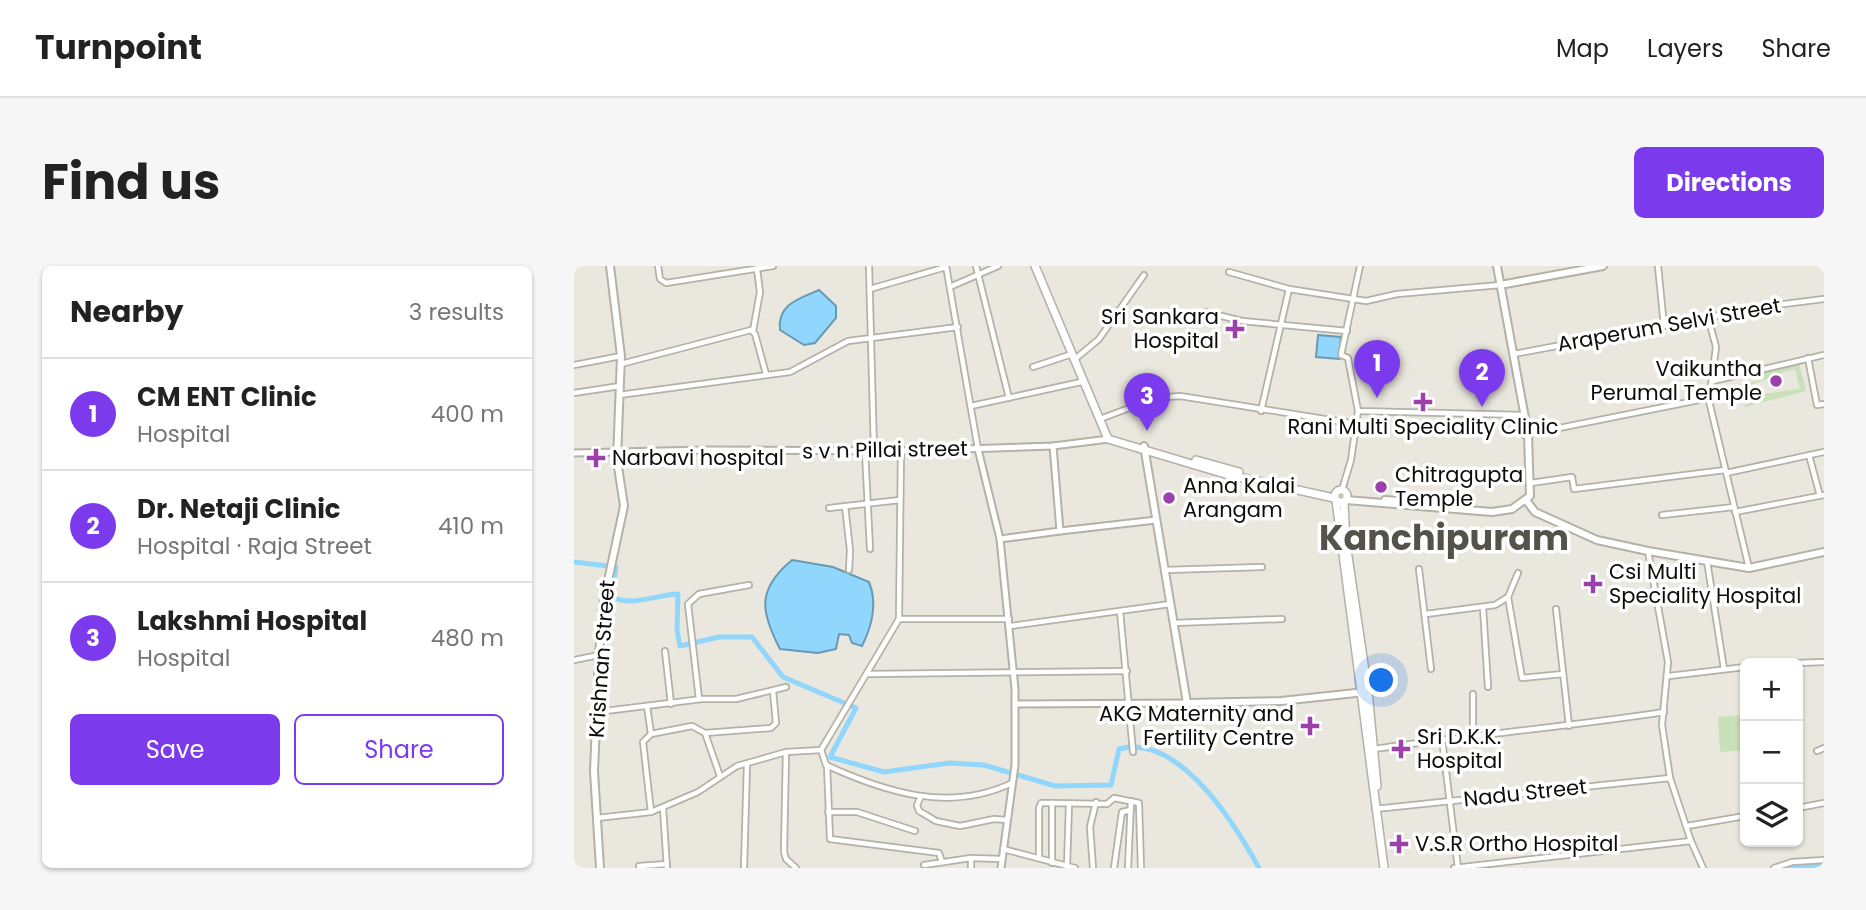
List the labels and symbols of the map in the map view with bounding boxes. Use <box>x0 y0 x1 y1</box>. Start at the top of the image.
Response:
street label: Araperum Selvi Street <box>1555 291 1783 358</box>
place label: Sri Sankara Hospital <box>1101 302 1219 355</box>
marker: Sri Sankara Hospital <box>1225 319 1245 339</box>
pin: 1 <box>1354 340 1400 398</box>
pin: 2 <box>1459 349 1505 407</box>
place label: Vaikuntha Perumal Temple <box>1591 354 1762 407</box>
pin: 3 <box>1124 373 1170 431</box>
marker: Vaikuntha Perumal Temple <box>1768 373 1784 389</box>
marker: Rani Multi Speciality Clinic <box>1413 392 1433 412</box>
place label: Rani Multi Speciality Clinic <box>1287 412 1559 441</box>
street label: s v n Pillai street <box>802 434 968 465</box>
place label: Narbavi hospital <box>612 443 784 472</box>
marker: Narbavi hospital <box>586 448 606 468</box>
place label: Chitragupta Temple <box>1395 460 1523 513</box>
place label: Anna Kalai Arangam <box>1183 471 1295 524</box>
marker: Chitragupta Temple <box>1373 479 1389 495</box>
marker: Anna Kalai Arangam <box>1161 490 1177 506</box>
district label: Kanchipuram <box>1319 513 1569 562</box>
place label: Csi Multi Speciality Hospital <box>1609 557 1801 610</box>
marker: Csi Multi Speciality Hospital <box>1583 574 1603 594</box>
street label: Krishnan Street <box>582 579 621 739</box>
your location <box>1364 663 1398 697</box>
place label: AKG Maternity and Fertility Centre <box>1099 699 1294 752</box>
marker: AKG Maternity and Fertility Centre <box>1300 716 1320 736</box>
place label: Sri D.K.K. Hospital <box>1417 722 1502 775</box>
marker: Sri D.K.K. Hospital <box>1391 739 1411 759</box>
street label: Nadu Street <box>1462 772 1588 813</box>
place label: V.S.R Ortho Hospital <box>1415 829 1619 858</box>
marker: V.S.R Ortho Hospital <box>1389 834 1409 854</box>

